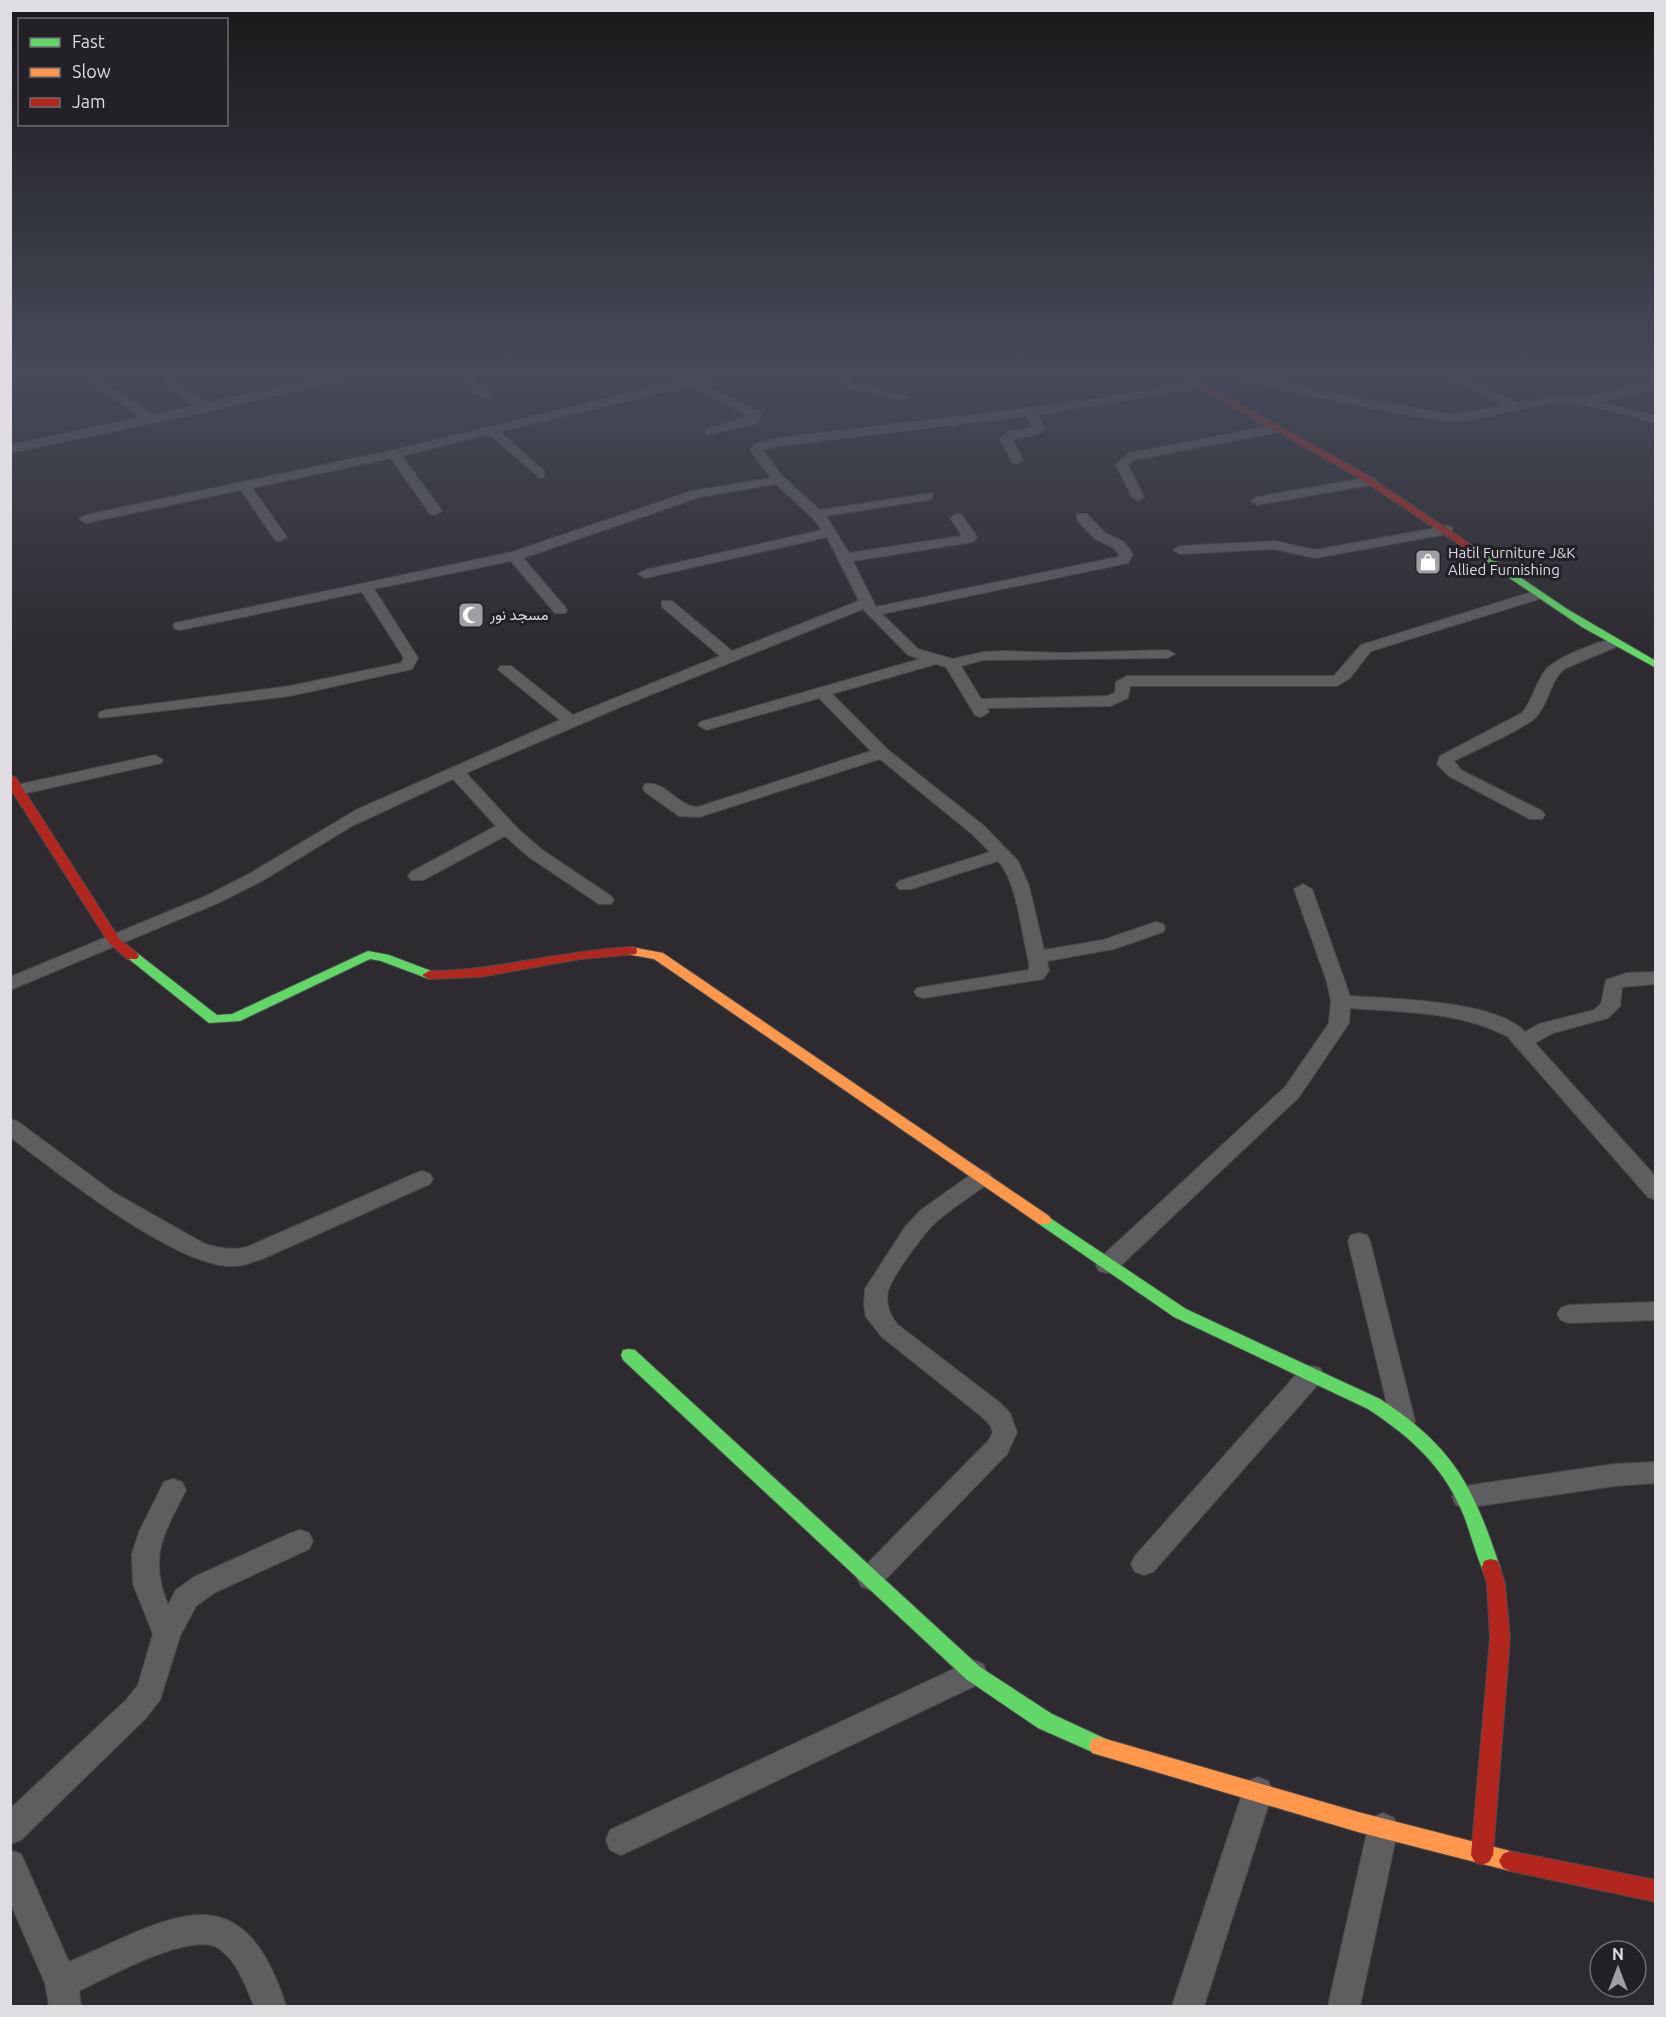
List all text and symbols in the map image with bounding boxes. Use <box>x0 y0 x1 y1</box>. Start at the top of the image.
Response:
legend <box>18 18 228 126</box>
text: Fast <box>72 31 105 51</box>
text: Slow <box>72 61 111 81</box>
text: Jam <box>72 91 106 111</box>
place label: Hatil Furniture J&K Allied Furnishing <box>1448 544 1575 578</box>
shop icon: Hatil Furniture J&K Allied Furnishing <box>1413 547 1443 577</box>
mosque icon: مسجد نور <box>456 600 486 630</box>
place label: مسجد نور <box>489 606 548 624</box>
north arrow <box>1588 1939 1648 1999</box>
text: N <box>1612 1945 1624 1963</box>

